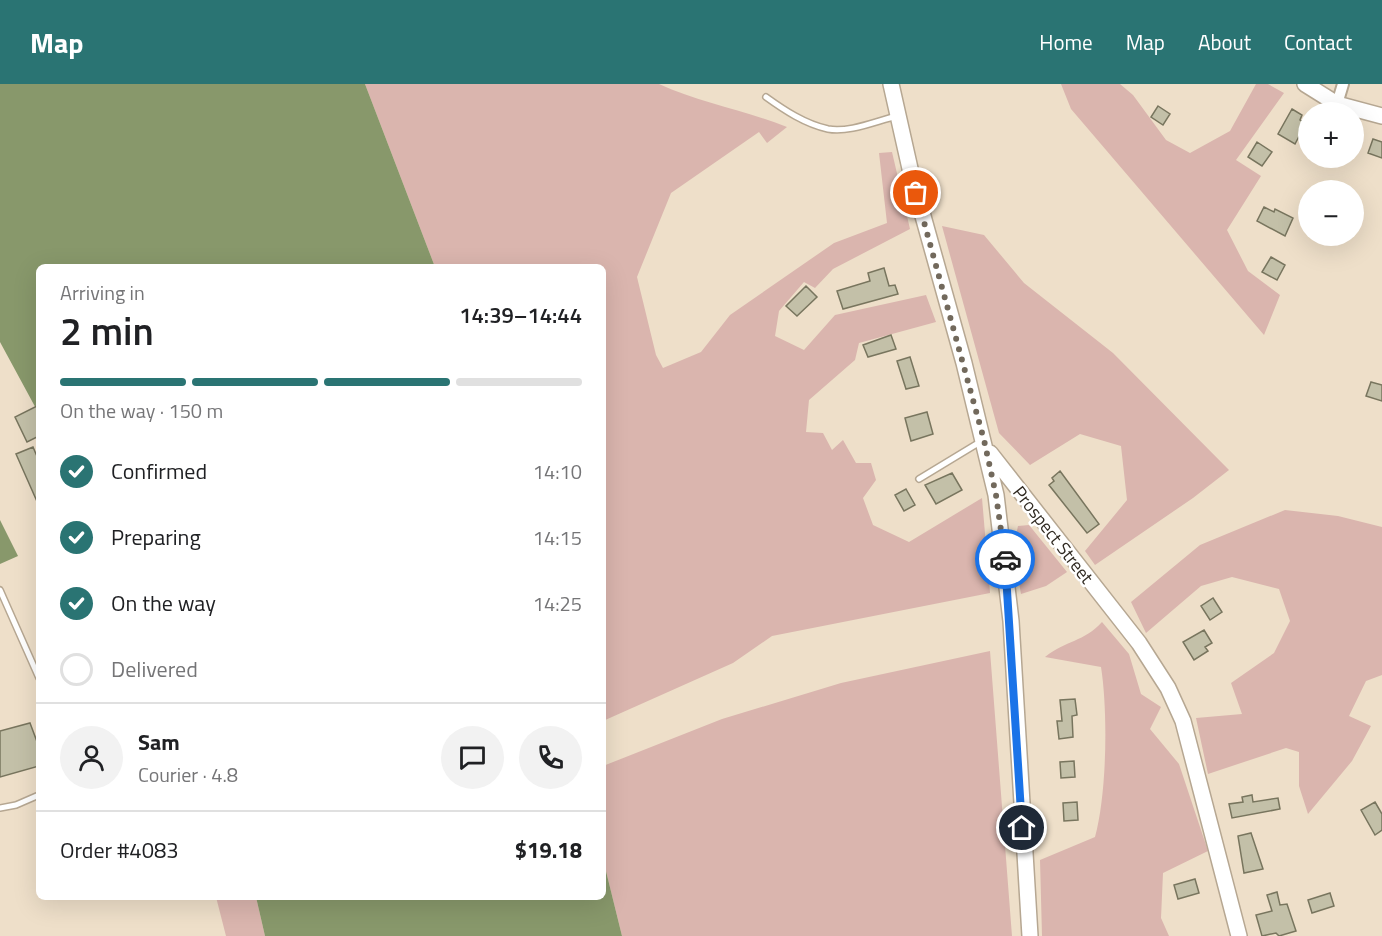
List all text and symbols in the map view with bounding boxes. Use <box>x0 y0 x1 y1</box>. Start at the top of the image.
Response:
text: Map <box>30 21 84 64</box>
text: Home <box>1039 26 1093 58</box>
text: Map <box>1126 26 1165 58</box>
text: About <box>1198 26 1251 58</box>
text: Contact <box>1284 26 1352 58</box>
map controls <box>1298 102 1364 246</box>
button: + <box>1298 102 1364 168</box>
pin <box>890 167 941 218</box>
icon: bag <box>899 176 932 209</box>
button: − <box>1298 180 1364 246</box>
text: Arriving in <box>60 277 145 308</box>
text: 14:39–14:44 <box>459 298 582 332</box>
text: 2 min <box>60 301 154 360</box>
text: On the way · 150 m <box>60 395 223 426</box>
text: Confirmed <box>111 454 207 488</box>
icon: check <box>60 455 93 488</box>
text: 14:10 <box>533 456 582 487</box>
street label: Prospect Street <box>1007 480 1101 590</box>
text: Preparing <box>111 520 201 554</box>
icon: check <box>60 521 93 554</box>
text: 14:15 <box>533 522 582 553</box>
courier <box>975 529 1035 589</box>
icon: car <box>989 543 1022 576</box>
text: On the way <box>111 586 216 620</box>
icon: check <box>60 587 93 620</box>
text: 14:25 <box>533 588 582 619</box>
text: Delivered <box>111 652 198 686</box>
text: Sam <box>138 725 180 759</box>
button: person <box>60 726 123 789</box>
button: chat <box>441 726 504 789</box>
button: phone <box>519 726 582 789</box>
text: Courier · 4.8 <box>138 759 238 790</box>
pin <box>996 802 1047 853</box>
icon: home <box>1005 811 1038 844</box>
text: Order #4083 <box>60 833 179 867</box>
text: $19.18 <box>515 833 582 867</box>

